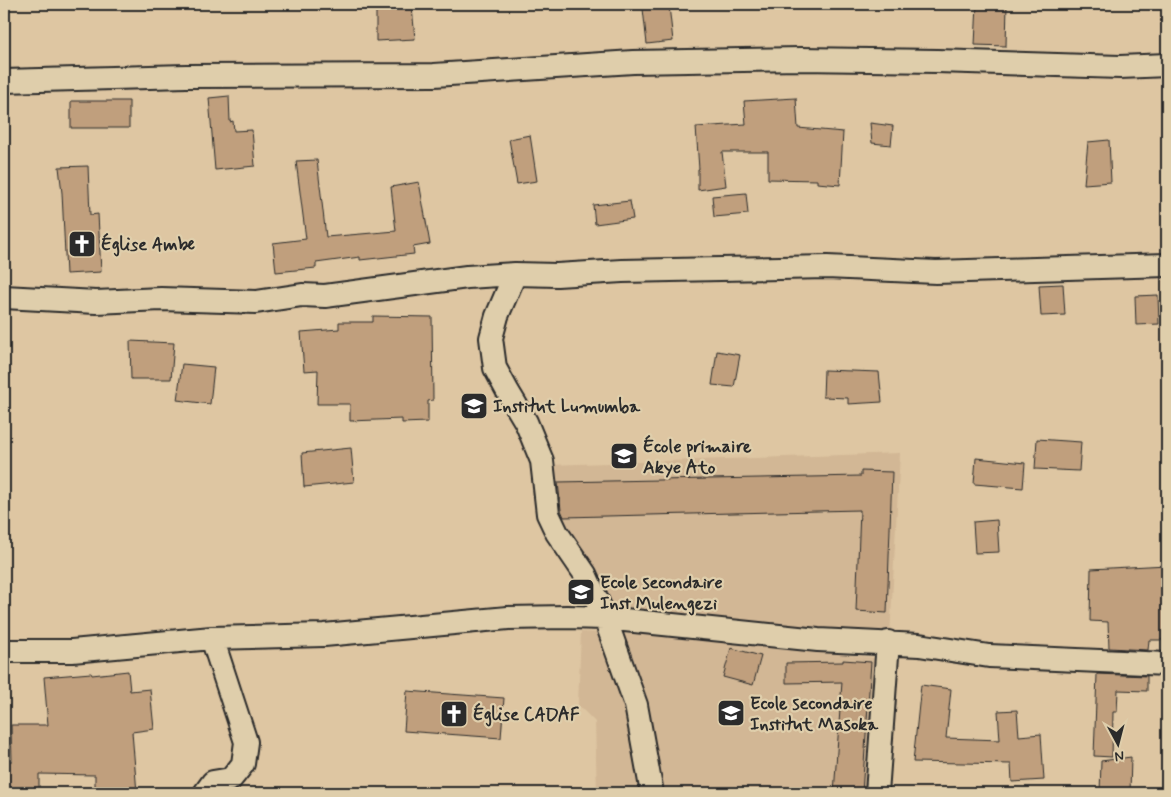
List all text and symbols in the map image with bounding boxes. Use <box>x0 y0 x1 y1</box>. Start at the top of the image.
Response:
church icon: Église Ambe <box>67 229 97 259</box>
place label: Église Ambe <box>101 232 196 257</box>
school or university icon: Institut Lumumba <box>459 391 489 421</box>
place label: Institut Lumumba <box>493 395 641 419</box>
place label: École primaire Akye Ato <box>643 434 752 480</box>
school or university icon: École primaire Akye Ato <box>609 441 639 471</box>
place label: Ecole secondaire Inst Mulengezi <box>600 571 723 616</box>
school or university icon: Ecole secondaire Inst Mulengezi <box>566 577 596 607</box>
place label: Ecole secondaire Institut Masoka <box>750 692 879 737</box>
school or university icon: Ecole secondaire Institut Masoka <box>716 698 746 728</box>
church icon: Église CADAF <box>439 699 469 729</box>
place label: Église CADAF <box>473 702 580 727</box>
north arrow <box>1094 720 1144 770</box>
text: N <box>1114 746 1125 765</box>

